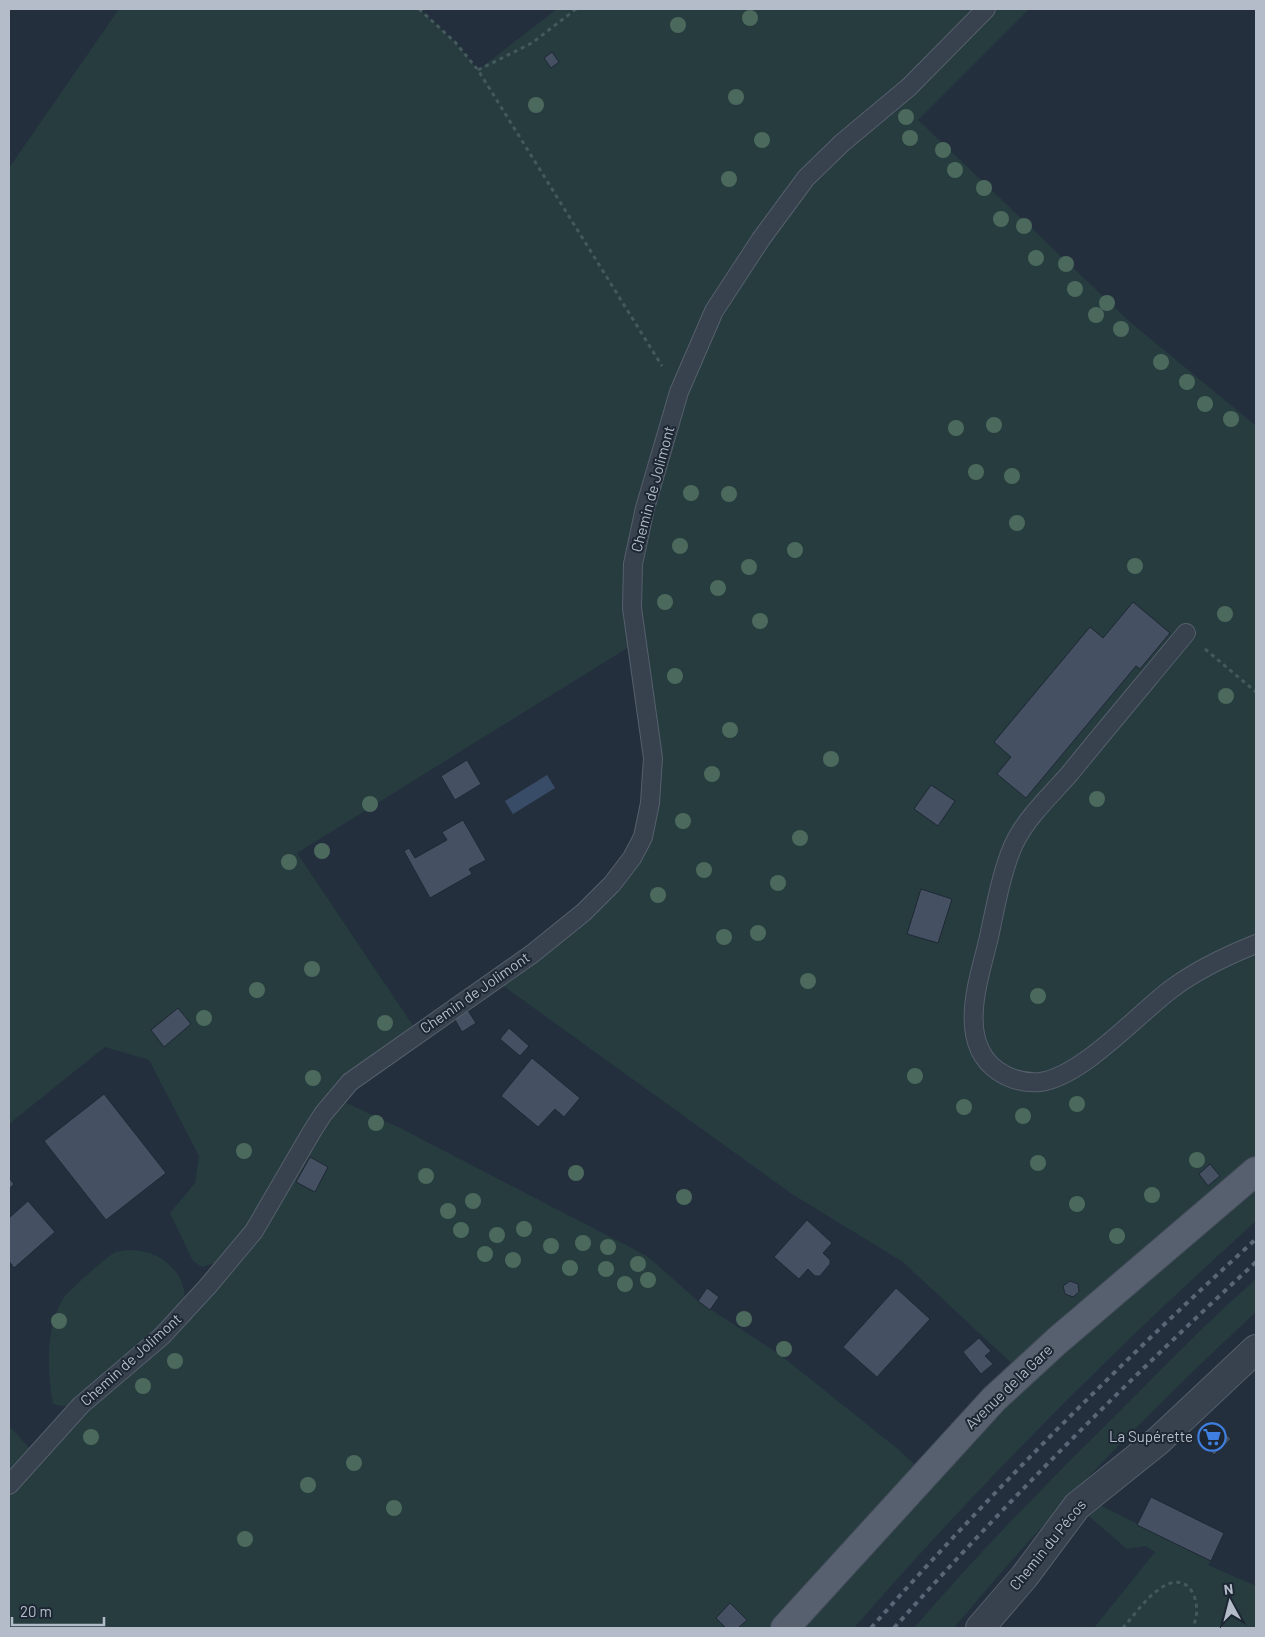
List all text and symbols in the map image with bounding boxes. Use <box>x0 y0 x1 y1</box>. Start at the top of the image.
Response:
street label: Chemin de Jolimont <box>627 424 678 554</box>
street label: Chemin de Jolimont <box>416 948 533 1037</box>
street label: Chemin de Jolimont <box>76 1309 185 1409</box>
street label: Avenue de la Gare <box>961 1340 1056 1432</box>
supermarket icon: La Supérette <box>1197 1422 1227 1452</box>
place label: La Supérette <box>1109 1427 1193 1445</box>
street label: Chemin du Pécos <box>1005 1495 1089 1593</box>
north arrow <box>1205 1577 1255 1627</box>
text: N <box>1223 1580 1234 1598</box>
scale bar <box>12 1594 105 1626</box>
text: 20 m <box>20 1602 52 1620</box>

